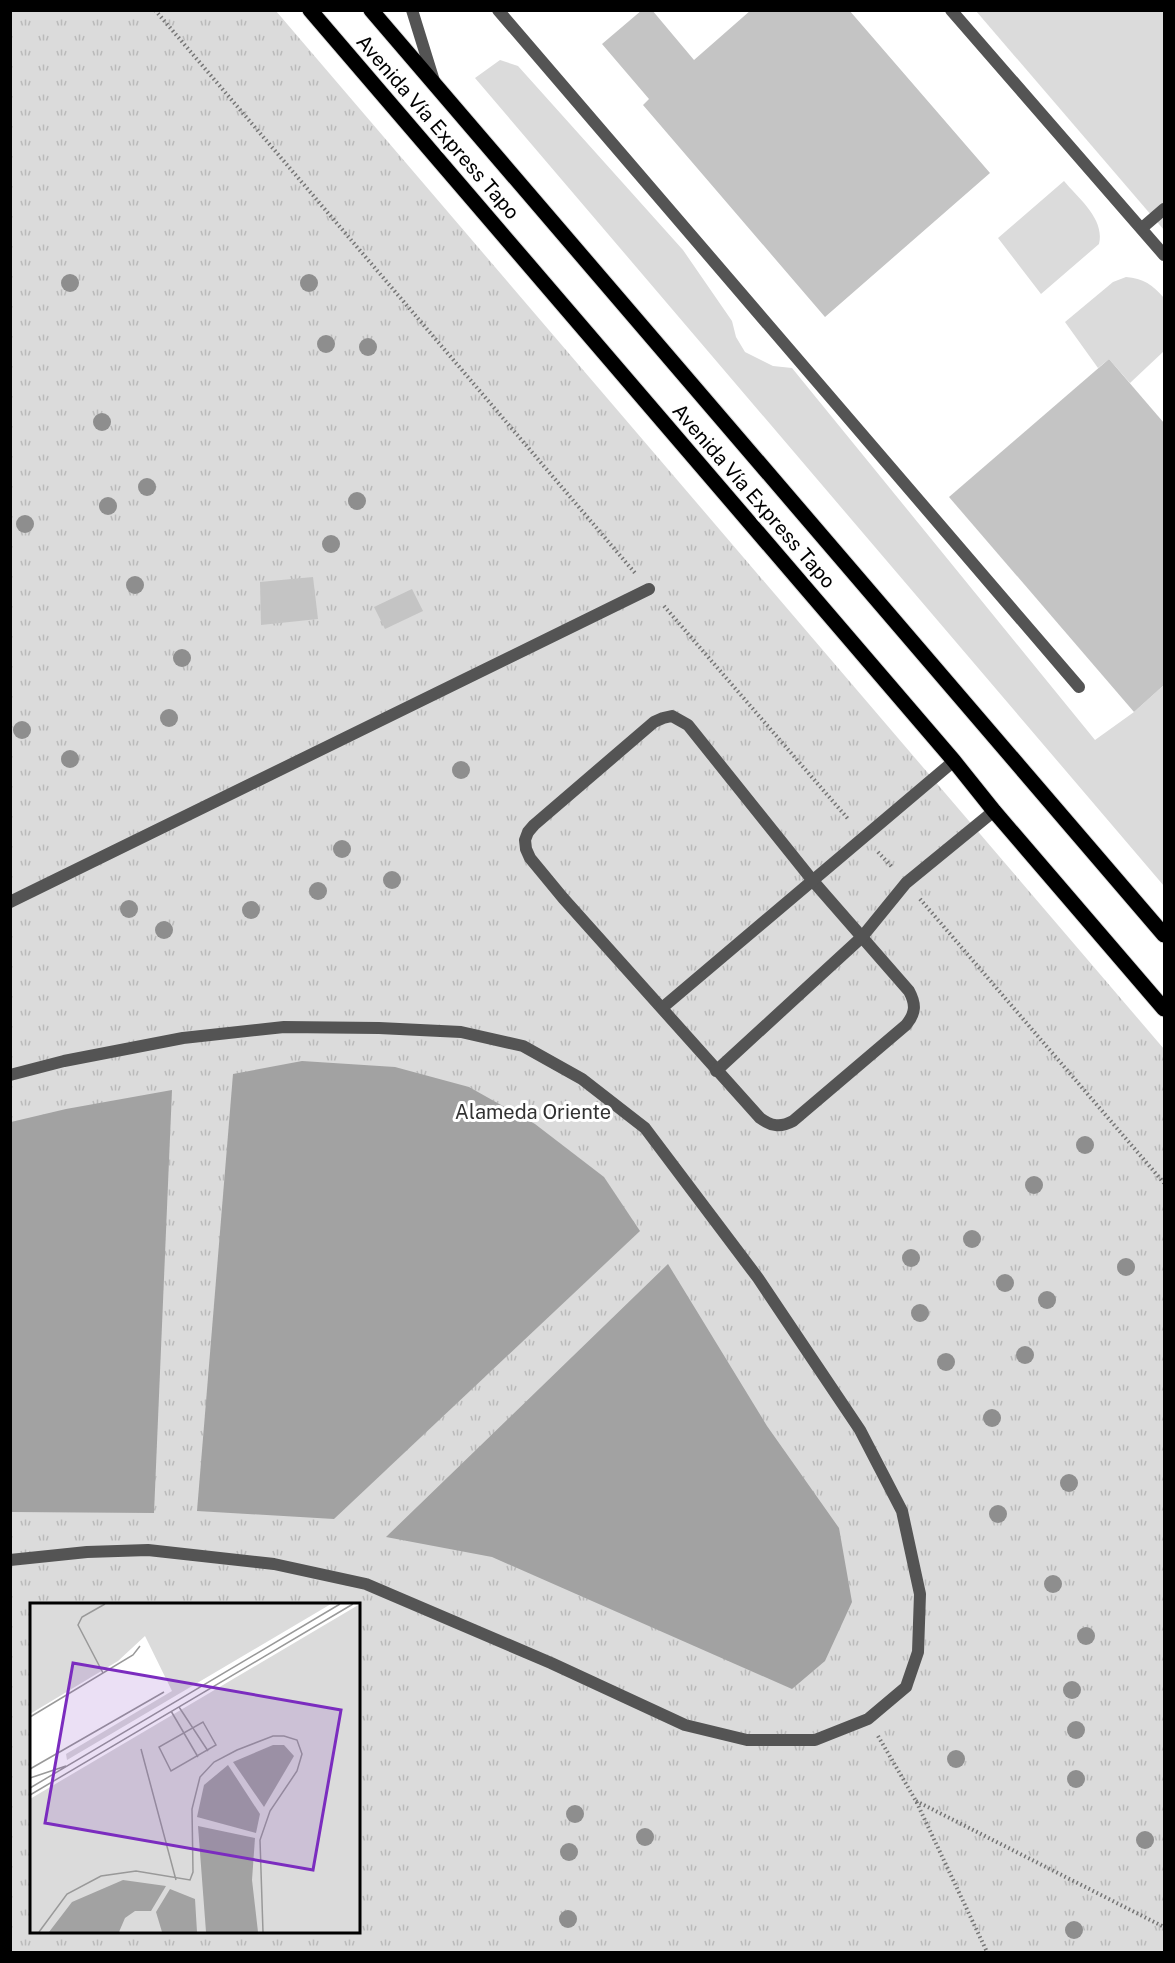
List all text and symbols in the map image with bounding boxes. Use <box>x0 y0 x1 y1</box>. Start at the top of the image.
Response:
street label: Avenida Vía Express Tapo <box>351 30 525 224</box>
street label: Avenida Vía Express Tapo <box>667 399 841 593</box>
park label: Alameda Oriente <box>455 1100 611 1124</box>
inset map <box>30 1603 360 1933</box>

